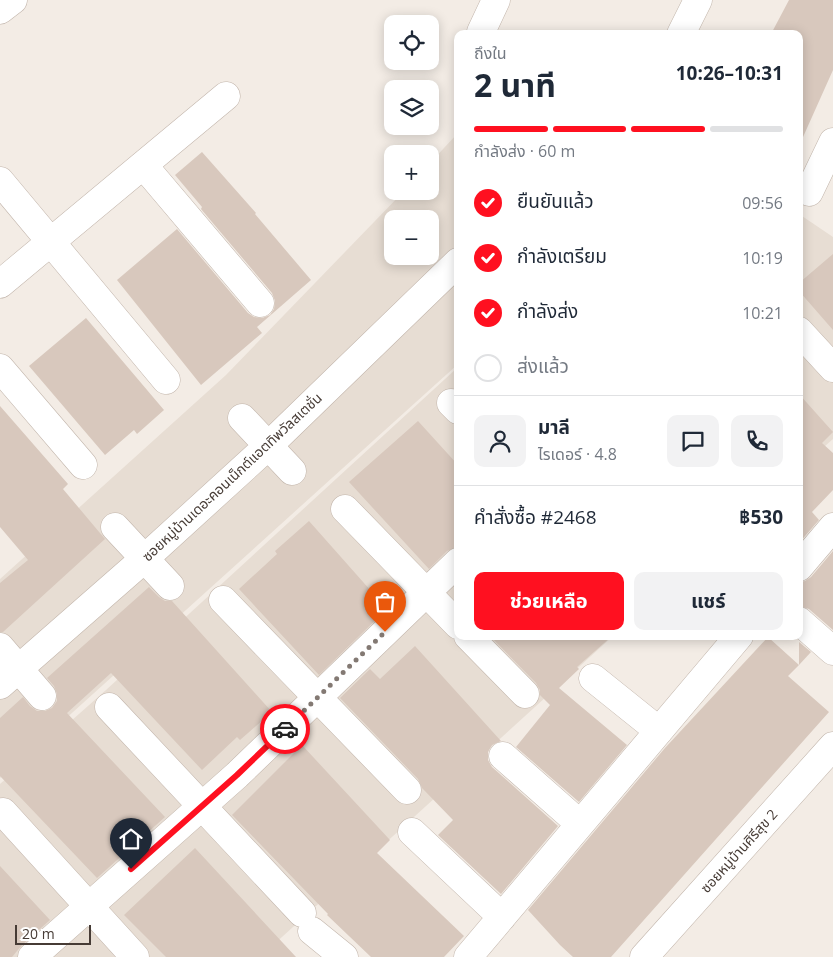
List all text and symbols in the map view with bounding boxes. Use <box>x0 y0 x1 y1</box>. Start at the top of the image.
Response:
map controls <box>384 15 439 265</box>
button: locate <box>384 15 439 70</box>
text: ถึงใน <box>474 42 507 64</box>
text: 10:26–10:31 <box>676 60 783 86</box>
text: 2 นาที <box>474 63 556 106</box>
button: layers <box>384 80 439 135</box>
text: กำลังส่ง · 60 m <box>474 140 575 162</box>
button: + <box>384 145 439 200</box>
text: ยืนยันแล้ว <box>517 188 594 214</box>
icon: check <box>474 189 502 217</box>
text: 09:56 <box>742 192 783 214</box>
button: − <box>384 210 439 265</box>
text: กำลังเตรียม <box>517 243 607 269</box>
icon: check <box>474 244 502 272</box>
text: 10:19 <box>742 247 783 269</box>
text: กำลังส่ง <box>517 298 578 324</box>
icon: check <box>474 299 502 327</box>
text: 10:21 <box>742 302 783 324</box>
text: ส่งแล้ว <box>517 353 569 379</box>
street label: ซอยหมู่บ้านเดอะคอนเน็กต์แอตทิพวัลสเตชั่น <box>138 388 326 565</box>
text: มาลี <box>538 414 570 440</box>
button: person <box>474 415 526 467</box>
button: chat <box>667 415 719 467</box>
button: phone <box>731 415 783 467</box>
text: ไรเดอร์ · 4.8 <box>538 443 617 465</box>
text: คำสั่งซื้อ #2468 <box>474 504 597 530</box>
text: ฿530 <box>739 504 783 530</box>
button: ช่วยเหลือ <box>474 572 624 630</box>
button: แชร์ <box>634 572 783 630</box>
pin <box>364 581 406 632</box>
icon: bag <box>371 588 399 616</box>
courier <box>260 704 310 754</box>
icon: car <box>271 715 299 743</box>
street label: ซอยหมู่บ้านศิรีสุข 2 <box>696 805 781 897</box>
pin <box>110 818 152 869</box>
icon: home <box>117 825 145 853</box>
scale bar <box>15 922 91 945</box>
text: 20 m <box>22 924 55 943</box>

